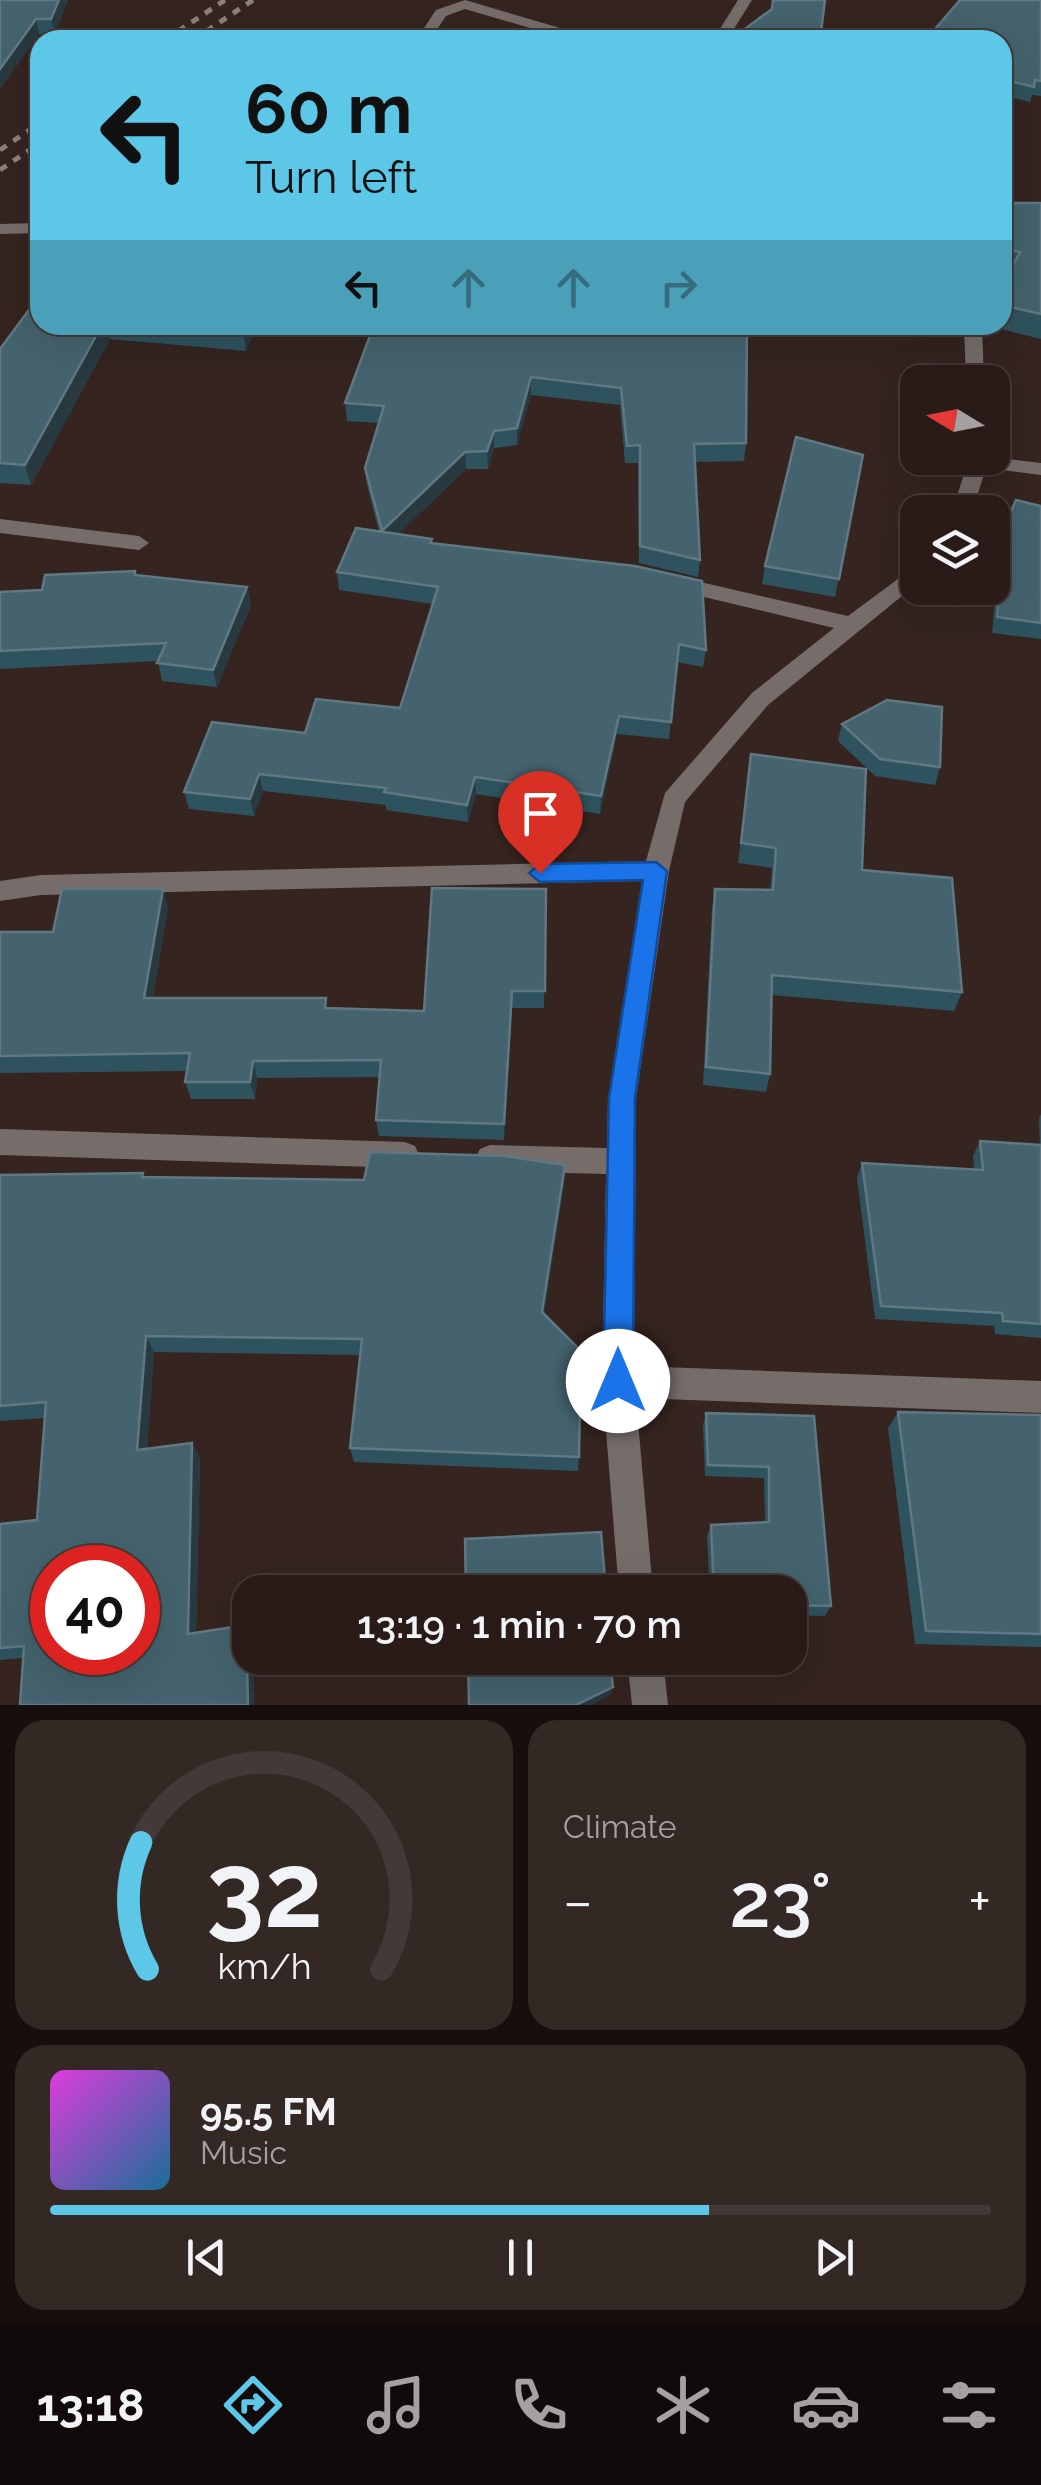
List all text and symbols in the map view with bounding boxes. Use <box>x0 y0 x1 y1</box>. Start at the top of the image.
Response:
text: 60 m <box>245 67 412 149</box>
icon: left <box>80 70 210 200</box>
text: Turn left <box>245 151 417 204</box>
icon: left <box>336 260 391 315</box>
icon: ahead <box>441 260 496 315</box>
icon: ahead <box>546 260 601 315</box>
icon: right <box>651 260 706 315</box>
north arrow <box>900 365 1010 475</box>
map controls <box>900 365 1010 605</box>
button: layers <box>900 495 1010 605</box>
pin <box>498 771 583 874</box>
icon: arrive <box>513 786 568 841</box>
position arrow <box>566 1329 670 1433</box>
speed limit sign: 40 <box>30 1545 160 1675</box>
text: 13:19 · 1 min · 70 m <box>357 1602 682 1647</box>
text: Climate <box>563 1808 677 1845</box>
text: 32 <box>206 1829 322 1951</box>
text: 23° <box>730 1856 831 1945</box>
text: − <box>563 1869 593 1934</box>
text: + <box>968 1869 991 1934</box>
text: km/h <box>217 1945 311 1987</box>
text: 95.5 FM <box>200 2089 337 2134</box>
text: Music <box>200 2134 287 2171</box>
icon: previous <box>179 2230 234 2285</box>
icon: pause <box>493 2230 548 2285</box>
icon: next <box>807 2230 862 2285</box>
icon: directions <box>218 2370 288 2440</box>
icon: music <box>361 2370 431 2440</box>
icon: phone <box>504 2370 574 2440</box>
icon: climate <box>648 2370 718 2440</box>
icon: car <box>791 2370 861 2440</box>
icon: filters <box>934 2370 1004 2440</box>
text: 13:18 <box>37 2379 145 2432</box>

